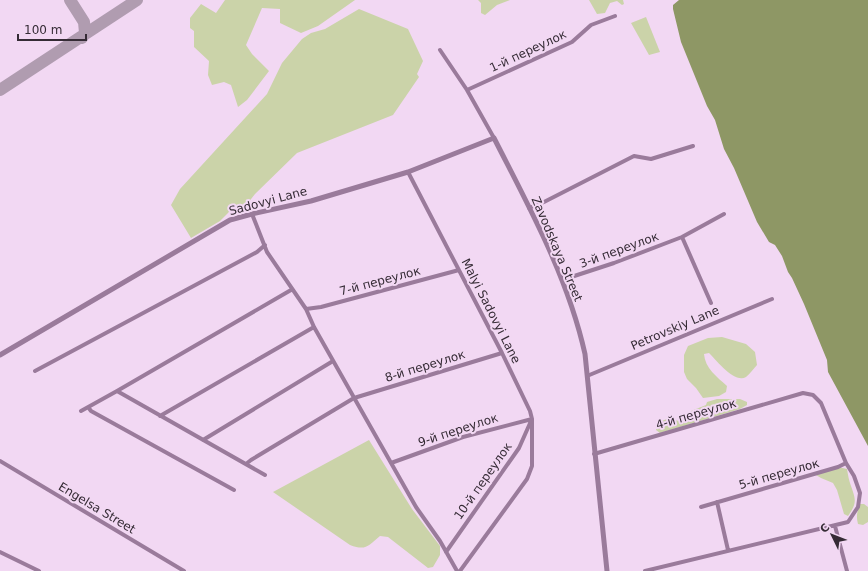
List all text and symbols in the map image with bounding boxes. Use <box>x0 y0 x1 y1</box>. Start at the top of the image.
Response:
scale bar <box>18 16 86 42</box>
text: 100 m <box>24 23 62 37</box>
street label: 1-й переулок <box>487 27 569 75</box>
street label: Sadovyi Lane <box>227 184 309 218</box>
street label: Zavodskaya Street <box>529 194 586 304</box>
street label: 3-й переулок <box>578 229 660 271</box>
street label: Malyi Sadovyi Lane <box>459 256 523 366</box>
street label: 7-й переулок <box>338 263 422 299</box>
street label: Petrovskiy Lane <box>629 303 721 353</box>
street label: 8-й переулок <box>383 347 467 385</box>
street label: 4-й переулок <box>654 396 738 432</box>
street label: 9-й переулок <box>416 410 500 450</box>
street label: 10-й переулок <box>451 440 515 522</box>
street label: 5-й переулок <box>737 456 821 492</box>
street label: Engelsa Street <box>56 479 138 537</box>
north arrow <box>812 515 852 555</box>
text: С <box>818 521 833 536</box>

